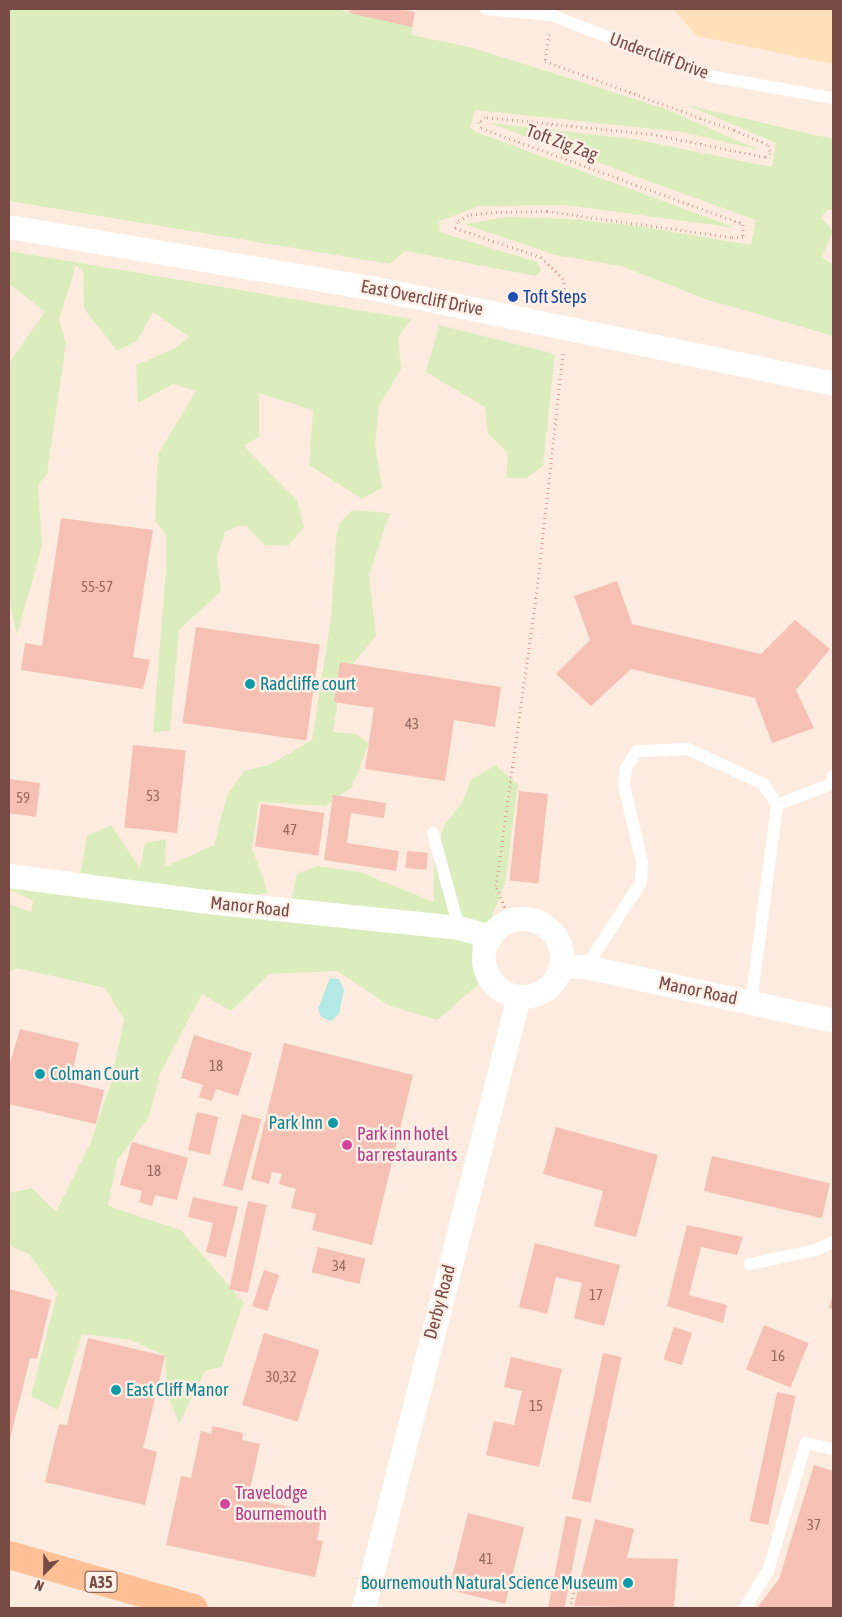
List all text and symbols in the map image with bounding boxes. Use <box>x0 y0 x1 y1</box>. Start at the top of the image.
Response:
street label: Undercliff Drive <box>606 28 712 84</box>
street label: Toft Zig Zag <box>523 120 601 166</box>
street label: East Overcliff Drive <box>359 276 485 320</box>
place label: Toft Steps <box>523 286 587 308</box>
marker: Toft Steps <box>507 291 519 303</box>
house number: 55-57 <box>81 578 113 596</box>
place label: Radcliffe court <box>260 673 356 695</box>
marker: Radcliffe court <box>244 678 256 690</box>
house number: 43 <box>405 715 419 733</box>
house number: 53 <box>146 787 160 805</box>
house number: 59 <box>16 789 30 807</box>
house number: 47 <box>283 821 297 839</box>
street label: Manor Road <box>209 892 291 922</box>
street label: Manor Road <box>657 972 739 1010</box>
house number: 18 <box>209 1057 223 1075</box>
place label: Colman Court <box>50 1063 139 1085</box>
marker: Colman Court <box>34 1068 46 1080</box>
place label: Park Inn <box>268 1112 323 1134</box>
marker: Park Inn <box>327 1117 339 1129</box>
place label: Park inn hotel bar restaurants <box>357 1124 457 1166</box>
marker: Park inn hotel bar restaurants <box>341 1139 353 1151</box>
house number: 18 <box>147 1162 161 1180</box>
house number: 34 <box>332 1257 346 1275</box>
street label: Derby Road <box>420 1262 460 1342</box>
house number: 17 <box>589 1286 603 1304</box>
house number: 16 <box>771 1347 785 1365</box>
house number: 30,32 <box>266 1368 296 1386</box>
place label: East Cliff Manor <box>126 1379 228 1401</box>
marker: East Cliff Manor <box>110 1384 122 1396</box>
house number: 15 <box>529 1397 543 1415</box>
place label: Travelodge Bournemouth <box>235 1483 327 1526</box>
marker: Travelodge Bournemouth <box>219 1498 231 1510</box>
house number: 37 <box>807 1516 821 1534</box>
north arrow <box>20 1547 70 1597</box>
house number: 41 <box>479 1550 493 1568</box>
road number: A35 <box>84 1568 118 1595</box>
place label: Bournemouth Natural Science Museum <box>361 1572 618 1594</box>
text: N <box>32 1577 46 1595</box>
marker: Bournemouth Natural Science Museum <box>622 1577 634 1589</box>

